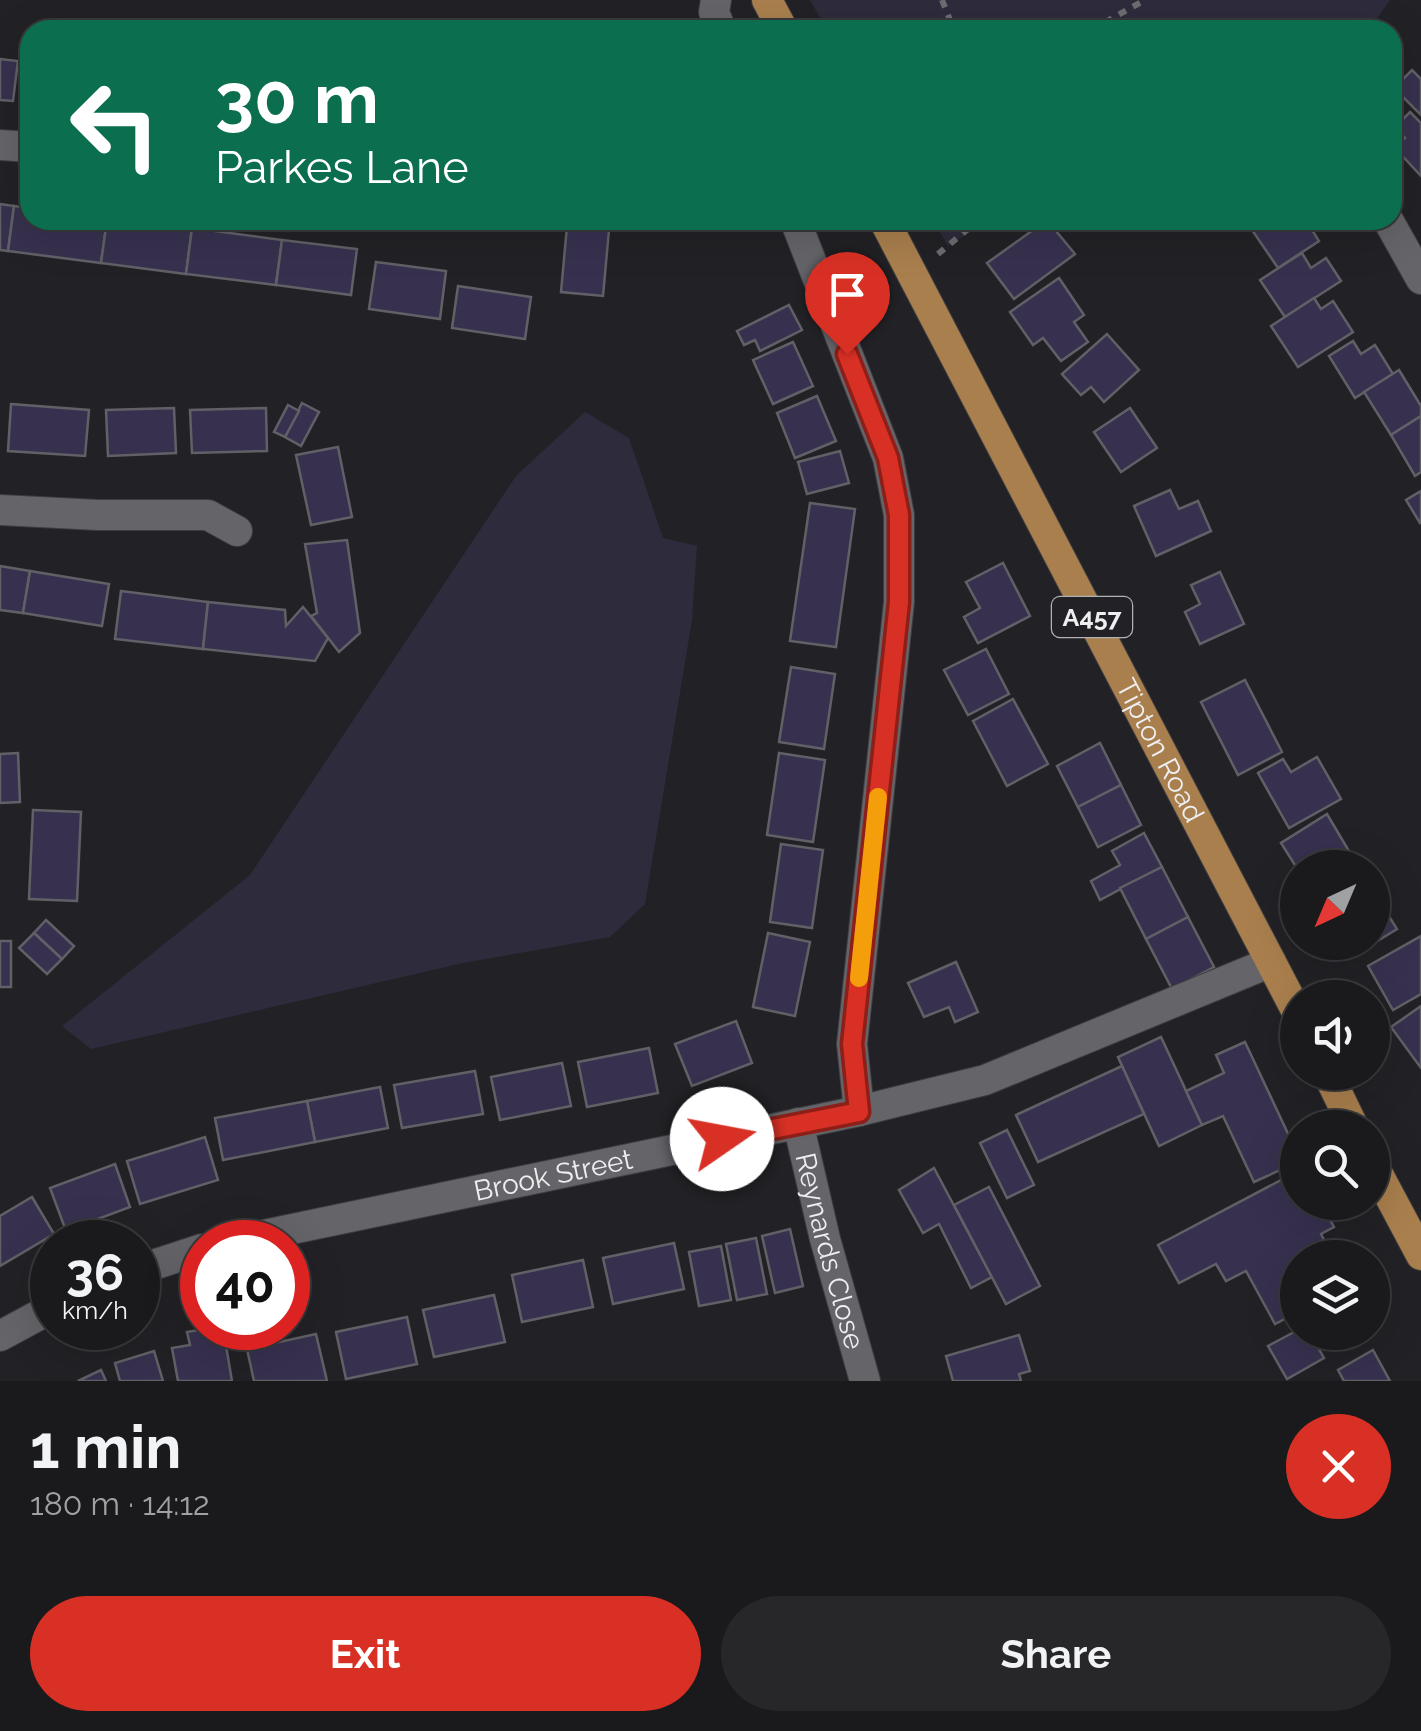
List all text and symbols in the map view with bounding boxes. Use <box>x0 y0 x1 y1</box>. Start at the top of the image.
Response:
text: 30 m <box>215 57 379 139</box>
icon: left <box>50 60 180 190</box>
text: Parkes Lane <box>215 141 469 194</box>
pin <box>805 252 890 355</box>
icon: arrive <box>820 267 875 322</box>
road number: A457 <box>1052 597 1132 637</box>
street label: Tipton Road <box>1109 673 1211 828</box>
north arrow <box>1280 850 1390 960</box>
map controls <box>1280 850 1390 1350</box>
button: sound <box>1280 980 1390 1090</box>
position arrow <box>670 1087 774 1191</box>
button: search <box>1280 1110 1390 1220</box>
street label: Brook Street <box>471 1143 636 1208</box>
street label: Reynards Close <box>789 1150 871 1353</box>
speed limit sign: 40 <box>180 1220 310 1350</box>
button: layers <box>1280 1240 1390 1350</box>
text: 36 <box>66 1243 124 1302</box>
text: km/h <box>62 1295 128 1325</box>
text: 1 min <box>30 1412 181 1482</box>
button: close <box>1286 1414 1391 1519</box>
text: 180 m · 14:12 <box>30 1485 210 1522</box>
button: Exit <box>30 1596 701 1711</box>
button: Share <box>721 1596 1391 1711</box>

